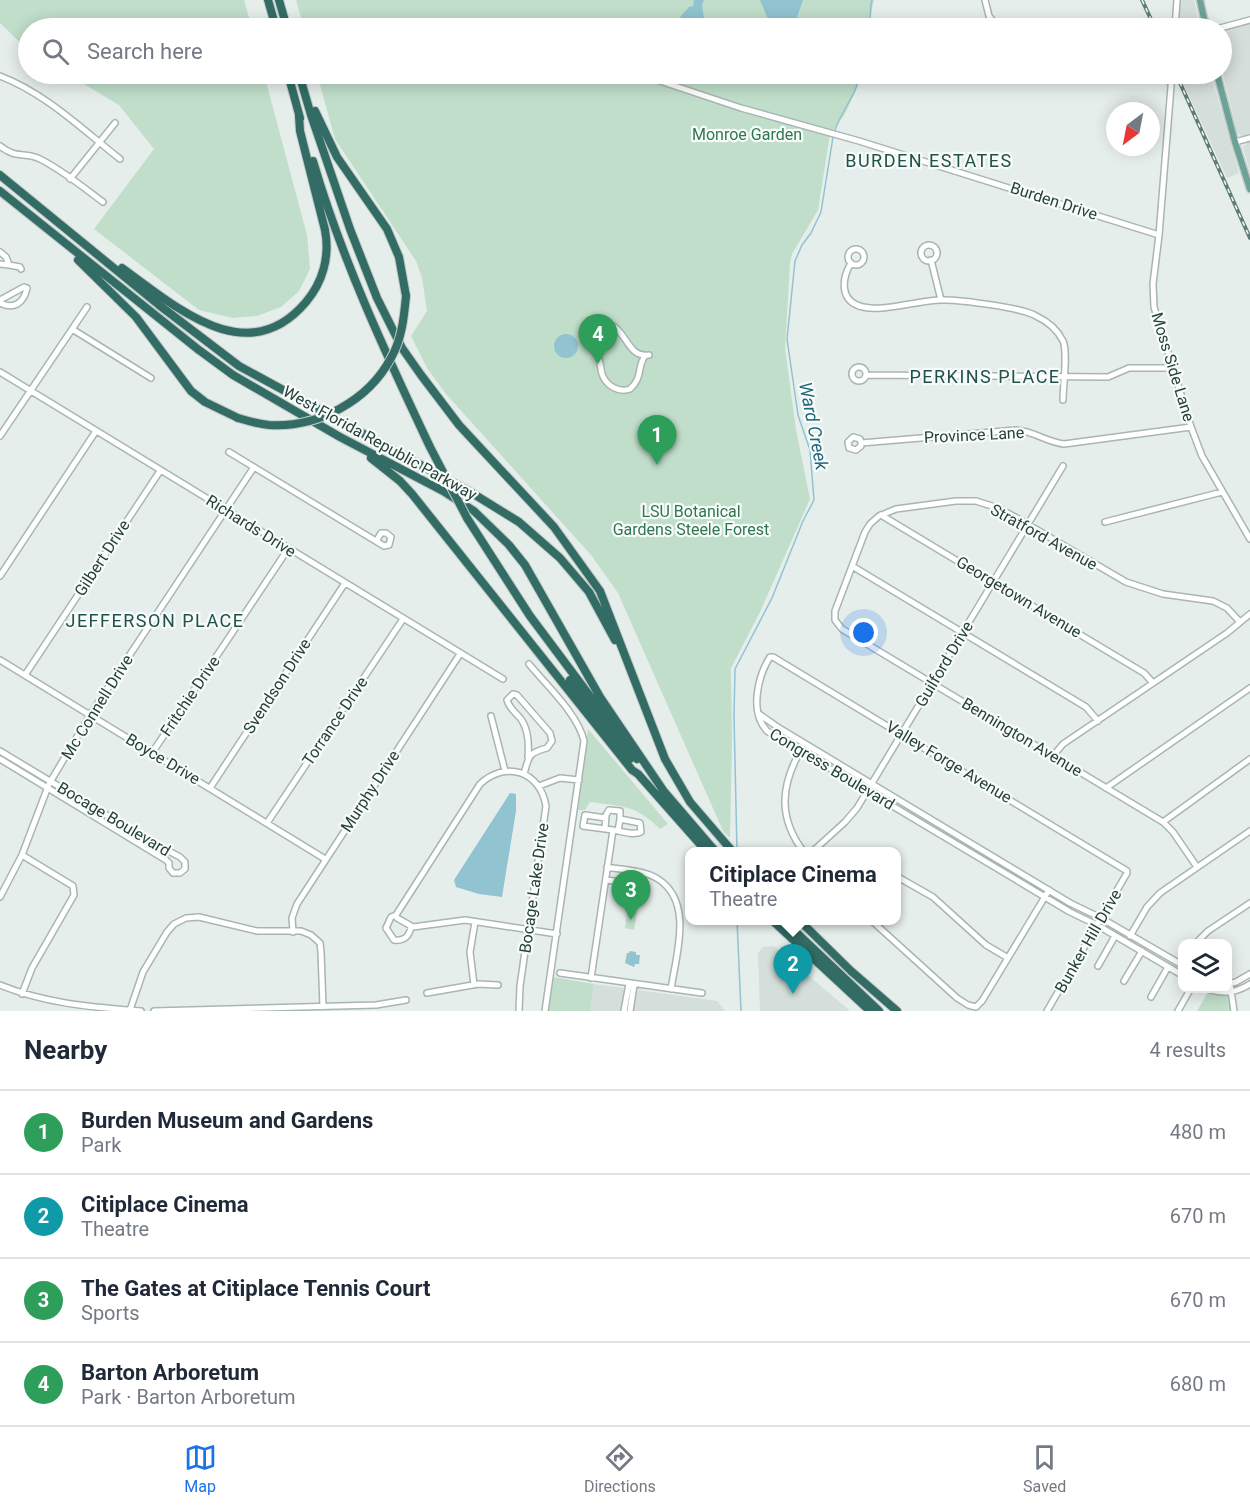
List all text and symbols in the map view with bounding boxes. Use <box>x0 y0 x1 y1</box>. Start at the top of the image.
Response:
search box <box>18 18 1232 84</box>
icon: search <box>39 35 72 68</box>
text: Search here <box>87 39 203 64</box>
north arrow <box>1106 102 1160 156</box>
park label: Monroe Garden <box>692 125 802 144</box>
district label: BURDEN ESTATES <box>845 150 1013 171</box>
street label: Burden Drive <box>1008 178 1100 224</box>
street label: Moss Side Lane <box>1147 310 1199 424</box>
pin: 4 <box>578 314 618 364</box>
district label: PERKINS PLACE <box>909 366 1061 387</box>
water label: Ward Creek <box>795 380 833 473</box>
street label: West Florida Republic Parkway <box>280 382 481 504</box>
pin: 1 <box>638 416 676 465</box>
street label: Province Lane <box>923 423 1025 447</box>
street label: Richards Drive <box>203 491 299 561</box>
street label: Stratford Avenue <box>987 500 1101 574</box>
park label: LSU Botanical Gardens Steele Forest <box>613 502 769 539</box>
street label: Gilbert Drive <box>70 516 134 600</box>
street label: Georgetown Avenue <box>953 552 1085 642</box>
district label: JEFFERSON PLACE <box>65 610 245 631</box>
your location <box>849 618 878 647</box>
street label: Guilford Drive <box>911 618 977 710</box>
street label: Svendson Drive <box>239 635 315 737</box>
street label: Mc Connell Drive <box>57 651 137 763</box>
street label: Fritchie Drive <box>156 652 224 740</box>
street label: Torrance Drive <box>298 673 372 769</box>
street label: Bennington Avenue <box>958 694 1086 780</box>
street label: Valley Forge Avenue <box>883 717 1015 807</box>
street label: Congress Boulevard <box>766 724 898 814</box>
street label: Boyce Drive <box>122 729 204 789</box>
street label: Murphy Drive <box>337 747 403 835</box>
street label: Bocage Boulevard <box>54 778 174 860</box>
street label: Bocage Lake Drive <box>515 822 553 954</box>
popup <box>685 847 901 925</box>
text: Citiplace Cinema <box>709 862 877 887</box>
pin: 3 <box>612 870 650 920</box>
street label: Bunker Hill Drive <box>1051 886 1125 996</box>
text: Theatre <box>709 887 777 911</box>
map controls <box>1178 939 1232 993</box>
button: layers <box>1178 939 1232 993</box>
pin: 2 <box>774 944 812 994</box>
text: Nearby <box>24 1035 107 1065</box>
text: 4 results <box>1150 1038 1226 1062</box>
text: Burden Museum and Gardens <box>81 1108 373 1133</box>
text: 1 <box>38 1120 49 1144</box>
text: 480 m <box>1170 1120 1226 1144</box>
text: Park <box>81 1133 121 1157</box>
text: Citiplace Cinema <box>81 1192 249 1217</box>
text: 2 <box>38 1204 49 1228</box>
text: 670 m <box>1170 1204 1226 1228</box>
text: Theatre <box>81 1217 149 1241</box>
text: The Gates at Citiplace Tennis Court <box>81 1276 431 1301</box>
text: 3 <box>38 1288 49 1312</box>
text: 670 m <box>1170 1288 1226 1312</box>
text: Sports <box>81 1301 140 1325</box>
text: Barton Arboretum <box>81 1360 259 1385</box>
text: 4 <box>38 1372 49 1396</box>
text: 680 m <box>1170 1372 1226 1396</box>
text: Park · Barton Arboretum <box>81 1385 296 1409</box>
tab: Map <box>184 1441 217 1496</box>
tab: Directions <box>584 1441 656 1496</box>
tab: Saved <box>1023 1441 1066 1496</box>

